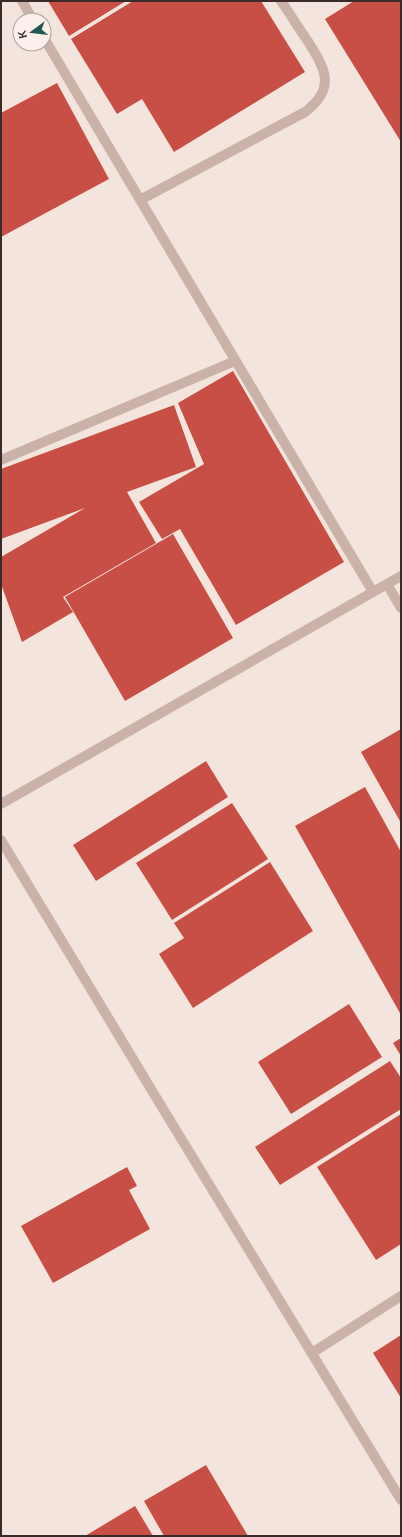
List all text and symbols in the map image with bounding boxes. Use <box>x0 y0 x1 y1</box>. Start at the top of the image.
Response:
north arrow <box>12 12 52 52</box>
text: K <box>14 29 29 40</box>

